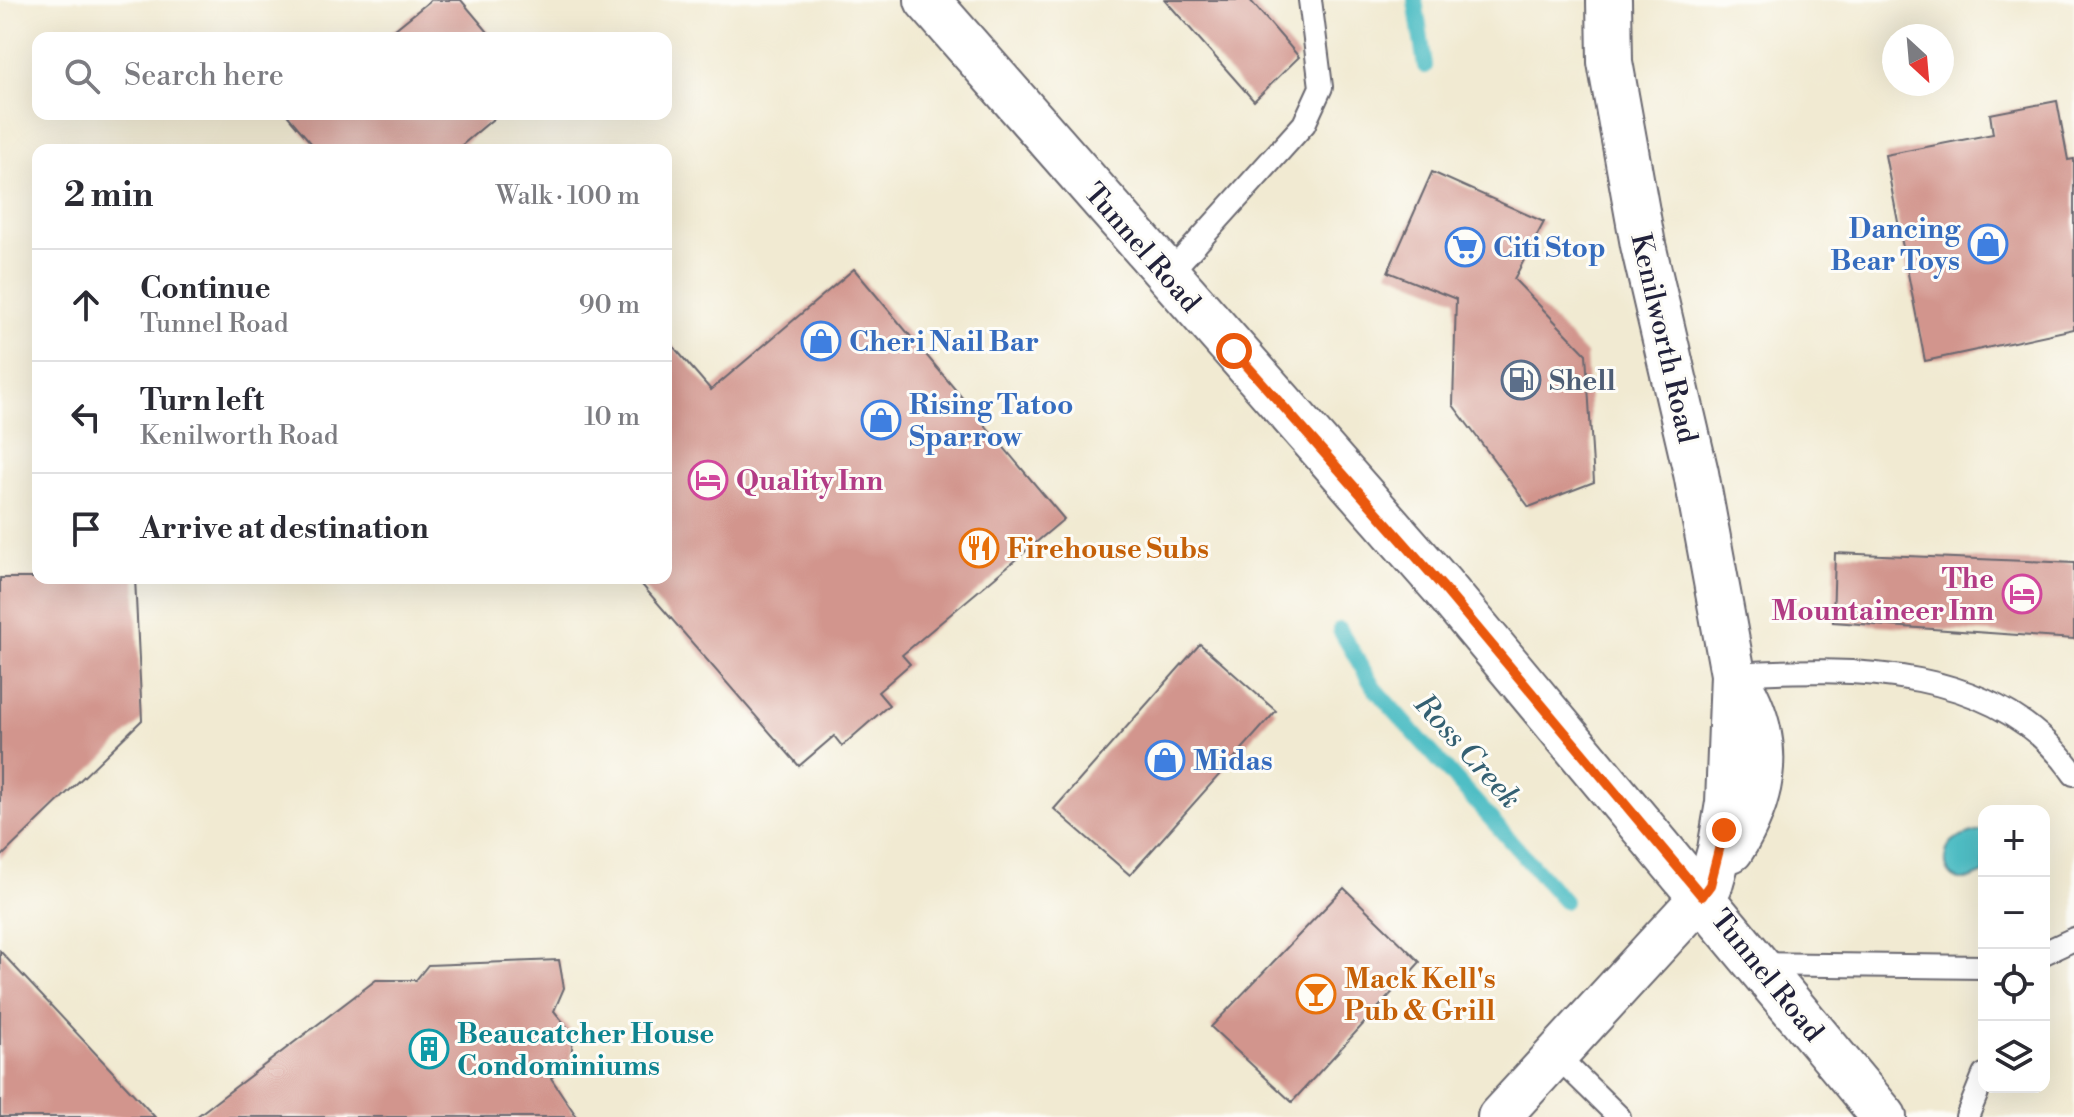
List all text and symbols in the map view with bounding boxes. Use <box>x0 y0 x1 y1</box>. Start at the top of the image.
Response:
north arrow <box>1882 24 1954 96</box>
search box <box>32 32 672 120</box>
icon: search <box>60 54 104 98</box>
text: Search here <box>124 57 284 95</box>
text: 2 min <box>64 175 153 217</box>
street label: Tunnel Road <box>1076 176 1208 320</box>
text: Walk · 100 m <box>496 180 640 212</box>
place label: Dancing Bear Toys <box>1830 212 1961 279</box>
shop icon: Dancing Bear Toys <box>1967 223 2009 265</box>
supermarket icon: Citi Stop <box>1444 226 1486 268</box>
street label: Kenilworth Road <box>1622 230 1705 447</box>
place label: Citi Stop <box>1493 231 1606 266</box>
text: Continue <box>140 270 271 308</box>
icon: ahead <box>64 283 108 327</box>
text: 90 m <box>579 289 640 321</box>
text: Tunnel Road <box>140 308 288 340</box>
shop icon: Cheri Nail Bar <box>800 320 842 362</box>
place label: Cheri Nail Bar <box>849 325 1039 360</box>
route start <box>1216 333 1252 369</box>
fuel station icon: Shell <box>1500 359 1542 401</box>
place label: Shell <box>1549 364 1616 399</box>
text: Turn left <box>140 382 264 420</box>
place label: Rising Tatoo Sparrow <box>909 388 1074 455</box>
icon: left <box>64 395 108 439</box>
shop icon: Rising Tatoo Sparrow <box>860 399 902 441</box>
text: 10 m <box>584 401 640 433</box>
text: Kenilworth Road <box>140 420 339 452</box>
hotel icon: Quality Inn <box>687 459 729 501</box>
place label: Quality Inn <box>736 464 883 499</box>
icon: arrive <box>64 507 108 551</box>
text: Arrive at destination <box>140 510 429 548</box>
restaurant icon: Firehouse Subs <box>958 527 1000 569</box>
place label: Firehouse Subs <box>1007 532 1209 567</box>
place label: The Mountaineer Inn <box>1771 562 1994 629</box>
hotel icon: The Mountaineer Inn <box>2001 573 2043 615</box>
water label: Ross Creek <box>1405 685 1529 817</box>
shop icon: Midas <box>1144 739 1186 781</box>
place label: Midas <box>1193 744 1273 779</box>
map controls <box>1978 805 2050 1093</box>
button: + <box>1978 805 2050 877</box>
route end <box>1706 812 1742 848</box>
button: − <box>1978 877 2050 949</box>
street label: Tunnel Road <box>1703 903 1831 1049</box>
button: locate <box>1978 949 2050 1021</box>
place label: Mack Kell's Pub & Grill <box>1344 962 1496 1029</box>
bar icon: Mack Kell's Pub & Grill <box>1295 973 1337 1015</box>
place label: Beaucatcher House Condominiums <box>457 1017 714 1084</box>
button: layers <box>1978 1021 2050 1093</box>
building icon: Beaucatcher House Condominiums <box>408 1028 450 1070</box>

